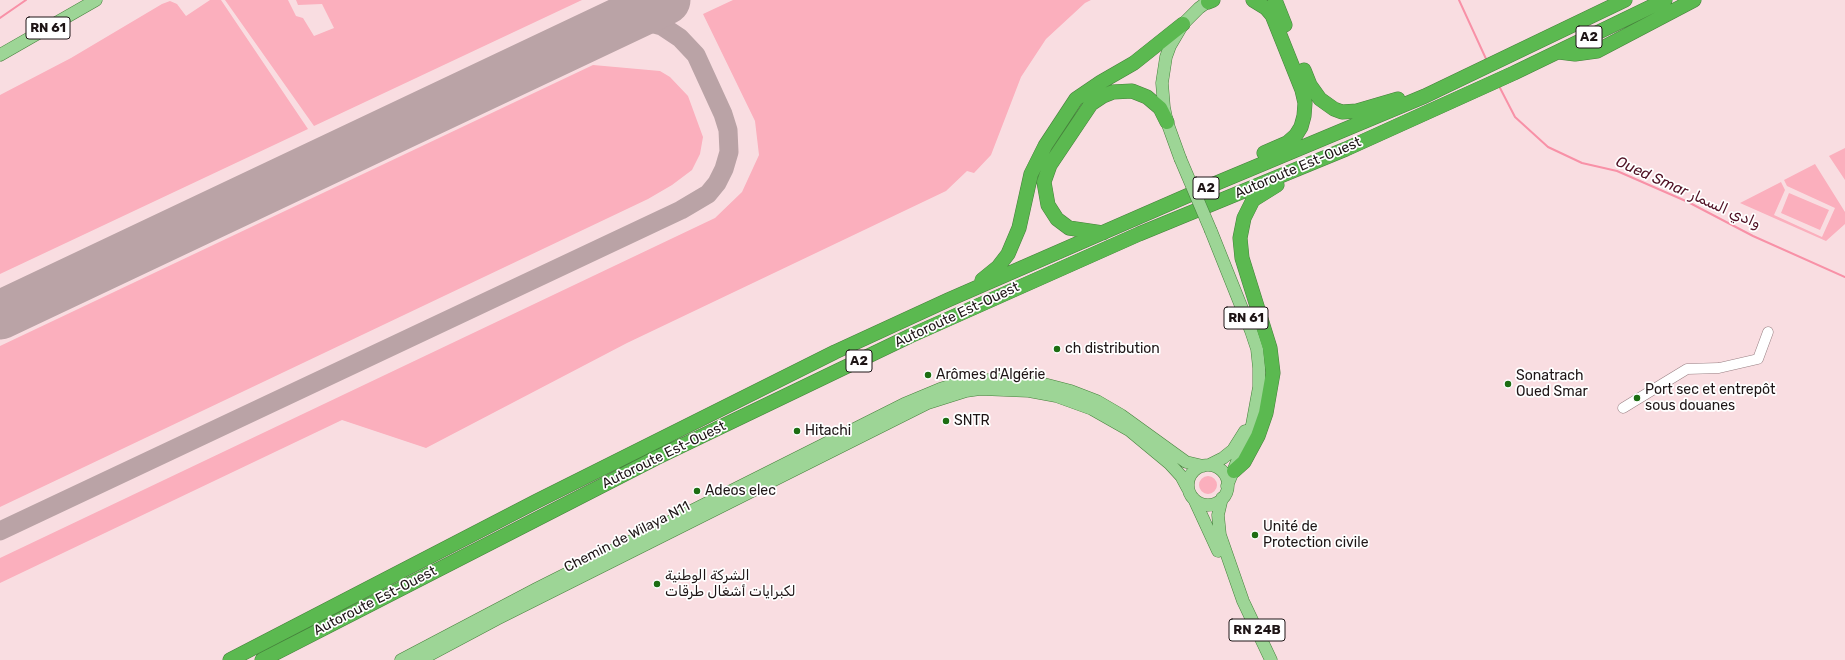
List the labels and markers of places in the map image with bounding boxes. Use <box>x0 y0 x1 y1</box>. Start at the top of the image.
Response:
place label: ch distribution <box>1065 341 1160 357</box>
marker: ch distribution <box>1052 344 1062 354</box>
place label: Arômes d'Algérie <box>936 367 1045 383</box>
place label: Sonatrach Oued Smar <box>1516 368 1588 400</box>
marker: Arômes d'Algérie <box>923 370 933 380</box>
marker: Sonatrach Oued Smar <box>1503 379 1513 389</box>
place label: Port sec et entrepôt sous douanes <box>1645 382 1775 414</box>
marker: Port sec et entrepôt sous douanes <box>1632 393 1642 403</box>
place label: SNTR <box>954 413 990 429</box>
marker: SNTR <box>941 416 951 426</box>
place label: Hitachi <box>805 423 851 439</box>
marker: Hitachi <box>792 426 802 436</box>
place label: Adeos elec <box>705 483 776 499</box>
marker: Adeos elec <box>692 486 702 496</box>
place label: Unité de Protection civile <box>1263 519 1368 552</box>
marker: Unité de Protection civile <box>1250 530 1260 540</box>
place label: الشركة الوطنية لكبرايات أشغال طرقات <box>665 568 795 600</box>
marker: الشركة الوطنية لكبرايات أشغال طرقات <box>652 579 662 589</box>

